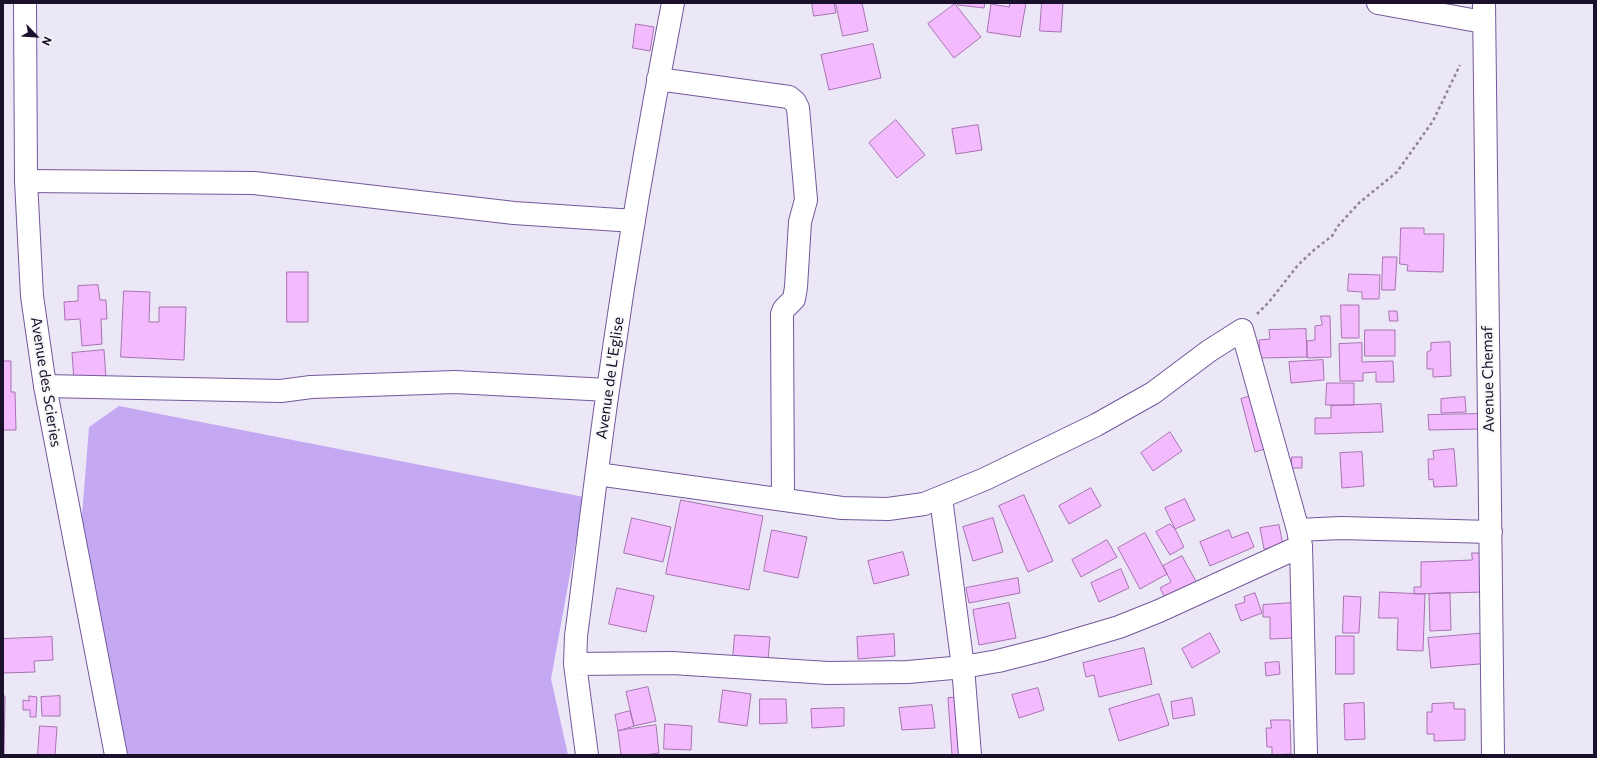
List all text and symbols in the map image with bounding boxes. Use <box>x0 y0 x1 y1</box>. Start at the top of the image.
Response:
north arrow <box>16 16 56 56</box>
text: N <box>40 35 55 48</box>
street label: Avenue des Scieries <box>27 316 65 448</box>
street label: Avenue de L'Eglise <box>593 316 627 440</box>
street label: Avenue Chemaf <box>1478 326 1498 432</box>

